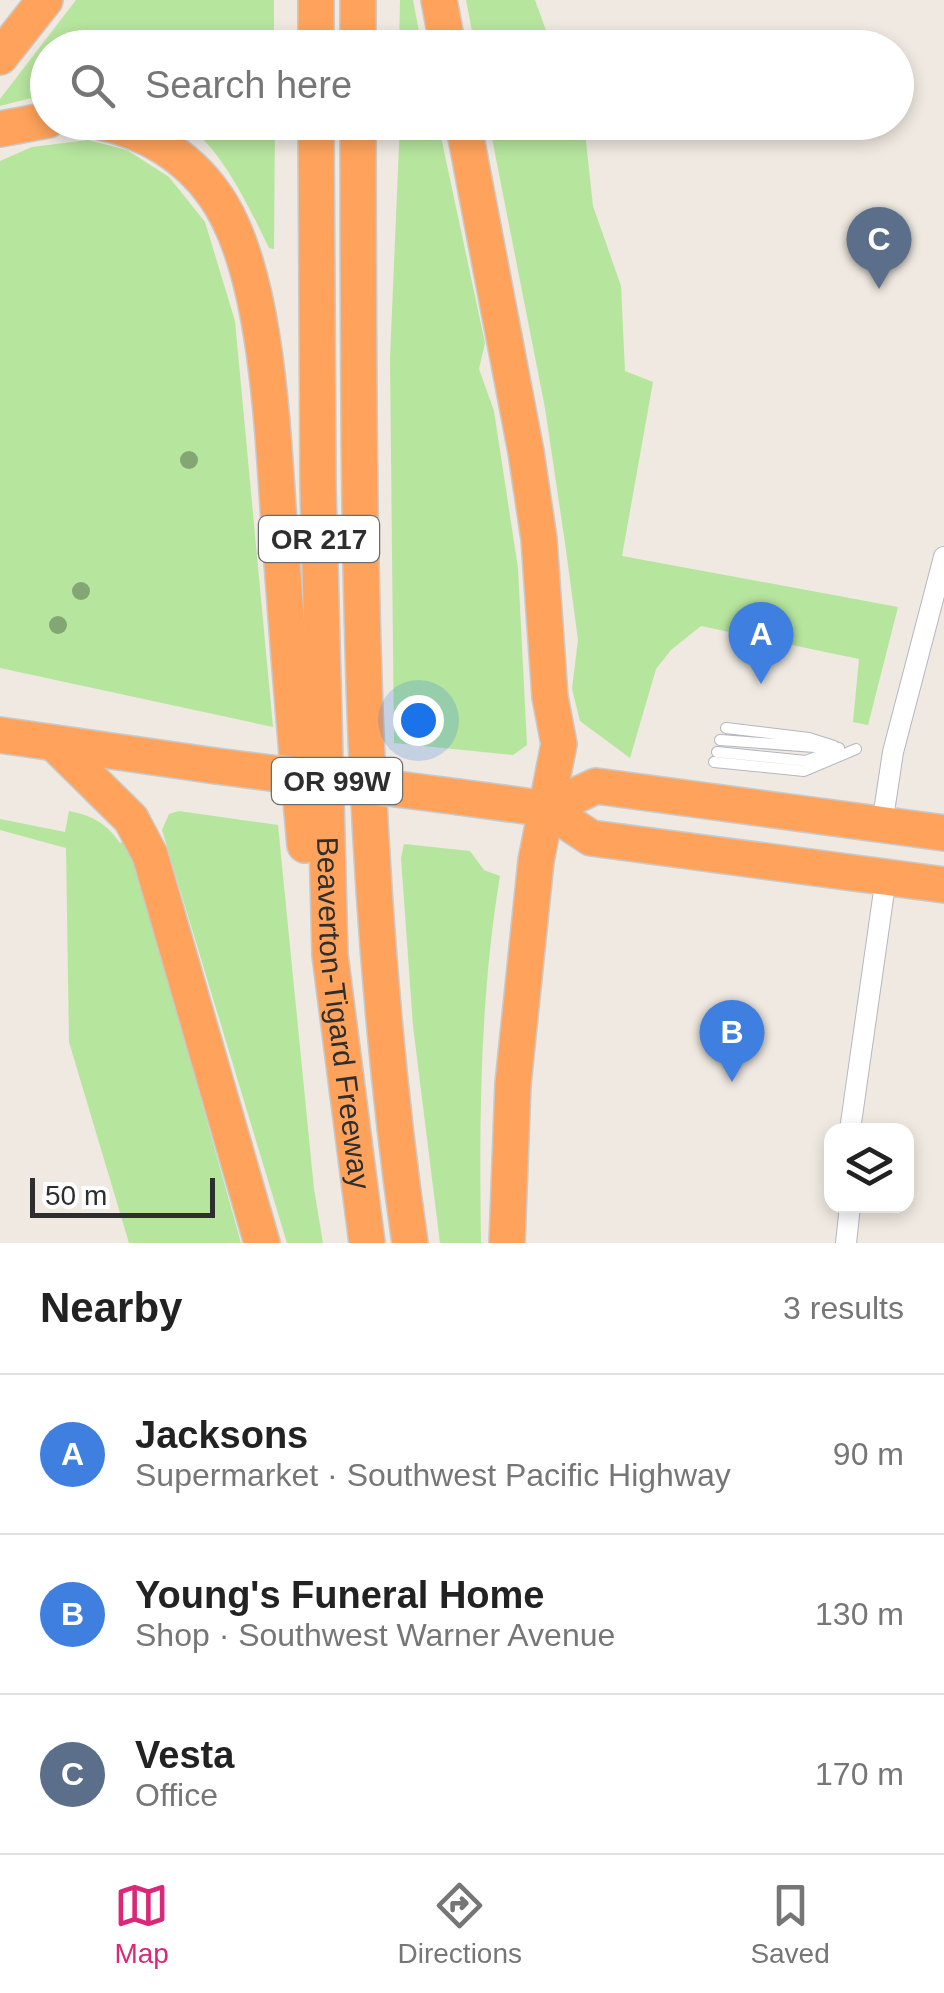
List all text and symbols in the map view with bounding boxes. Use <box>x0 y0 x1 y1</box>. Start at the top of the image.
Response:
search box <box>30 30 914 140</box>
icon: search <box>65 58 120 113</box>
text: Search here <box>145 64 352 106</box>
pin: C <box>846 206 912 289</box>
road number: OR 217 <box>259 516 379 562</box>
pin: A <box>728 602 794 684</box>
your location <box>393 695 444 746</box>
road number: OR 99W <box>272 758 402 804</box>
street label: Beaverton-Tigard Freeway <box>311 836 377 1191</box>
pin: B <box>700 1000 764 1082</box>
map controls <box>824 1123 914 1213</box>
button: layers <box>824 1123 914 1213</box>
scale bar <box>30 1173 215 1218</box>
text: 50 m <box>45 1180 107 1211</box>
text: Nearby <box>40 1284 182 1331</box>
text: 3 results <box>783 1290 904 1326</box>
text: Jacksons <box>135 1414 308 1456</box>
text: A <box>61 1436 84 1472</box>
text: 90 m <box>833 1436 904 1472</box>
text: Supermarket · Southwest Pacific Highway <box>135 1457 731 1493</box>
text: Young's Funeral Home <box>135 1574 544 1616</box>
text: B <box>61 1596 84 1632</box>
text: 130 m <box>815 1596 904 1632</box>
text: Shop · Southwest Warner Avenue <box>135 1617 615 1653</box>
text: Vesta <box>135 1734 234 1776</box>
text: C <box>61 1756 84 1792</box>
text: 170 m <box>815 1756 904 1792</box>
text: Office <box>135 1777 218 1813</box>
tab: Map <box>114 1878 169 1970</box>
tab: Directions <box>398 1878 522 1970</box>
tab: Saved <box>750 1878 830 1970</box>

